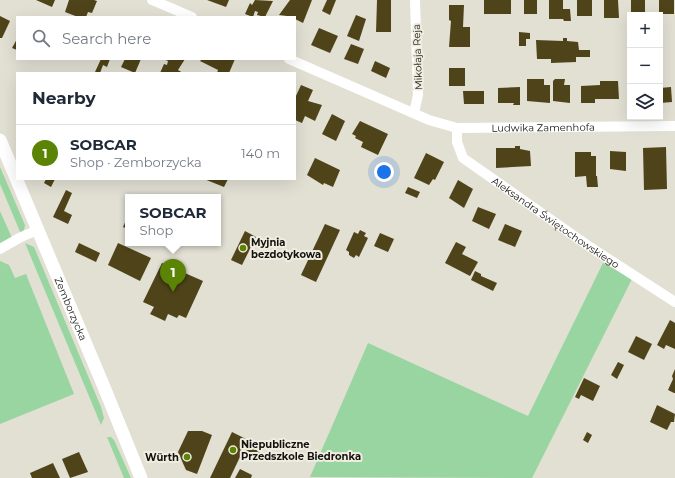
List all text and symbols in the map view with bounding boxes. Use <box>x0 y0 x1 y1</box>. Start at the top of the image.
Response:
map controls <box>627 12 663 120</box>
button: + <box>627 12 663 48</box>
search box <box>16 16 296 60</box>
street label: Mikołaja Reja <box>410 24 425 90</box>
icon: search <box>30 27 52 49</box>
text: Search here <box>62 29 151 48</box>
button: − <box>627 48 663 84</box>
button: layers <box>627 84 663 120</box>
text: Nearby <box>32 88 96 108</box>
street label: Ludwika Zamenhofa <box>491 121 595 135</box>
text: SOBCAR <box>70 135 137 154</box>
text: 1 <box>42 145 48 161</box>
text: 140 m <box>241 145 280 161</box>
text: Shop · Zemborzycka <box>70 154 202 170</box>
your location <box>374 162 394 182</box>
street label: Aleksandra Świętochowskiego <box>489 174 622 271</box>
popup <box>125 194 221 246</box>
text: SOBCAR <box>140 203 206 222</box>
text: Shop <box>140 222 173 238</box>
place label: Myjnia bezdotykowa <box>251 236 321 261</box>
marker: Myjnia bezdotykowa <box>238 243 248 253</box>
pin: 1 <box>160 259 186 292</box>
street label: Zemborzycka <box>51 275 90 343</box>
place label: Niepubliczne Przedszkole Biedronka <box>241 438 361 463</box>
marker: Niepubliczne Przedszkole Biedronka <box>228 445 238 455</box>
place label: Würth <box>145 451 179 464</box>
marker: Würth <box>182 452 192 462</box>

